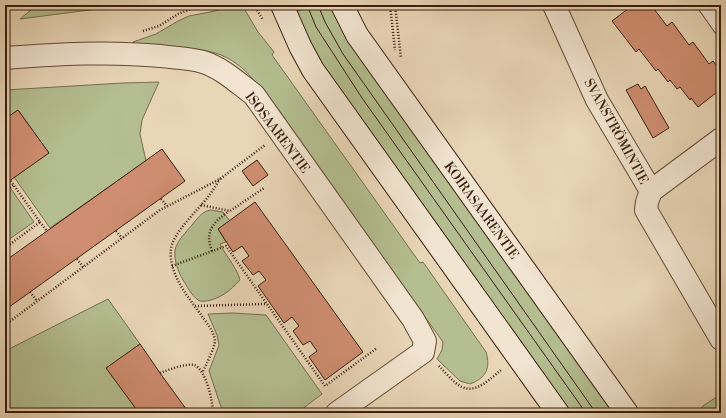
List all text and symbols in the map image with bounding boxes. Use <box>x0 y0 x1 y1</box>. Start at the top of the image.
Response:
street label: SVANSTRÖMINTIE <box>581 76 653 187</box>
street label: ISOSAARENTIE <box>242 89 313 176</box>
street label: KOIRASAARENTIE <box>440 159 522 262</box>

